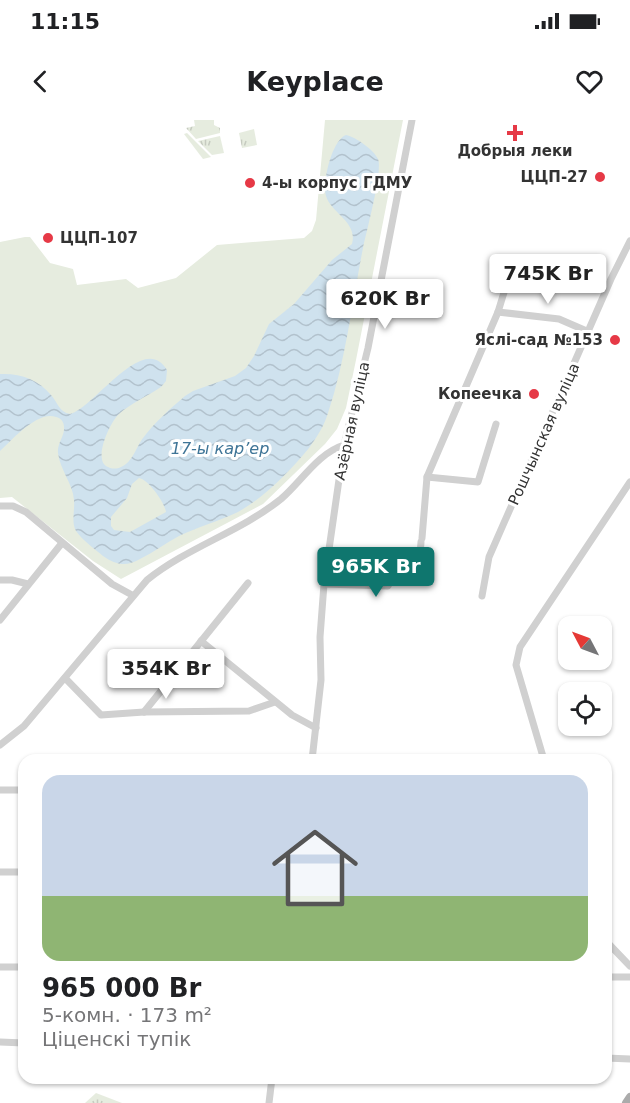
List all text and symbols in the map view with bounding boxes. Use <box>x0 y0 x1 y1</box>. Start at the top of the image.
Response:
text: 11:15 <box>30 9 100 34</box>
icon: back <box>24 65 57 98</box>
icon: heart <box>573 65 606 98</box>
text: Keyplace <box>246 66 384 97</box>
marker: Добрыя леки <box>508 126 522 140</box>
place label: Добрыя леки <box>457 142 573 160</box>
place label: ЦЦП-27 <box>521 168 588 186</box>
marker: ЦЦП-27 <box>593 170 607 184</box>
place label: 4-ы корпус ГДМУ <box>262 174 413 192</box>
marker: 4-ы корпус ГДМУ <box>243 176 257 190</box>
place label: ЦЦП-107 <box>60 229 138 247</box>
marker: ЦЦП-107 <box>41 231 55 245</box>
pin: 745K Br <box>493 254 603 305</box>
text: 745K Br <box>503 261 593 285</box>
pin: 620K Br <box>330 279 440 330</box>
text: 620K Br <box>340 286 430 310</box>
place label: Яслі-сад №153 <box>474 331 603 349</box>
marker: Яслі-сад №153 <box>608 333 622 347</box>
street label: Азёрная вуліца <box>331 360 373 482</box>
street label: Рошчынская вуліца <box>505 360 583 508</box>
place label: Копеечка <box>438 385 522 403</box>
marker: Копеечка <box>527 387 541 401</box>
water label: 17-ы кар’ер <box>171 439 269 458</box>
pin: 965K Br <box>321 547 431 598</box>
text: 965K Br <box>331 554 421 578</box>
north arrow <box>558 616 612 670</box>
map controls <box>558 616 612 736</box>
pin: 354K Br <box>111 649 221 700</box>
text: 354K Br <box>121 656 211 680</box>
button: locate <box>558 682 612 736</box>
icon: home <box>261 814 369 922</box>
text: 965 000 Br <box>42 973 201 1003</box>
text: 5-комн. · 173 m² <box>42 1003 212 1027</box>
text: Ціценскі тупік <box>42 1027 191 1051</box>

